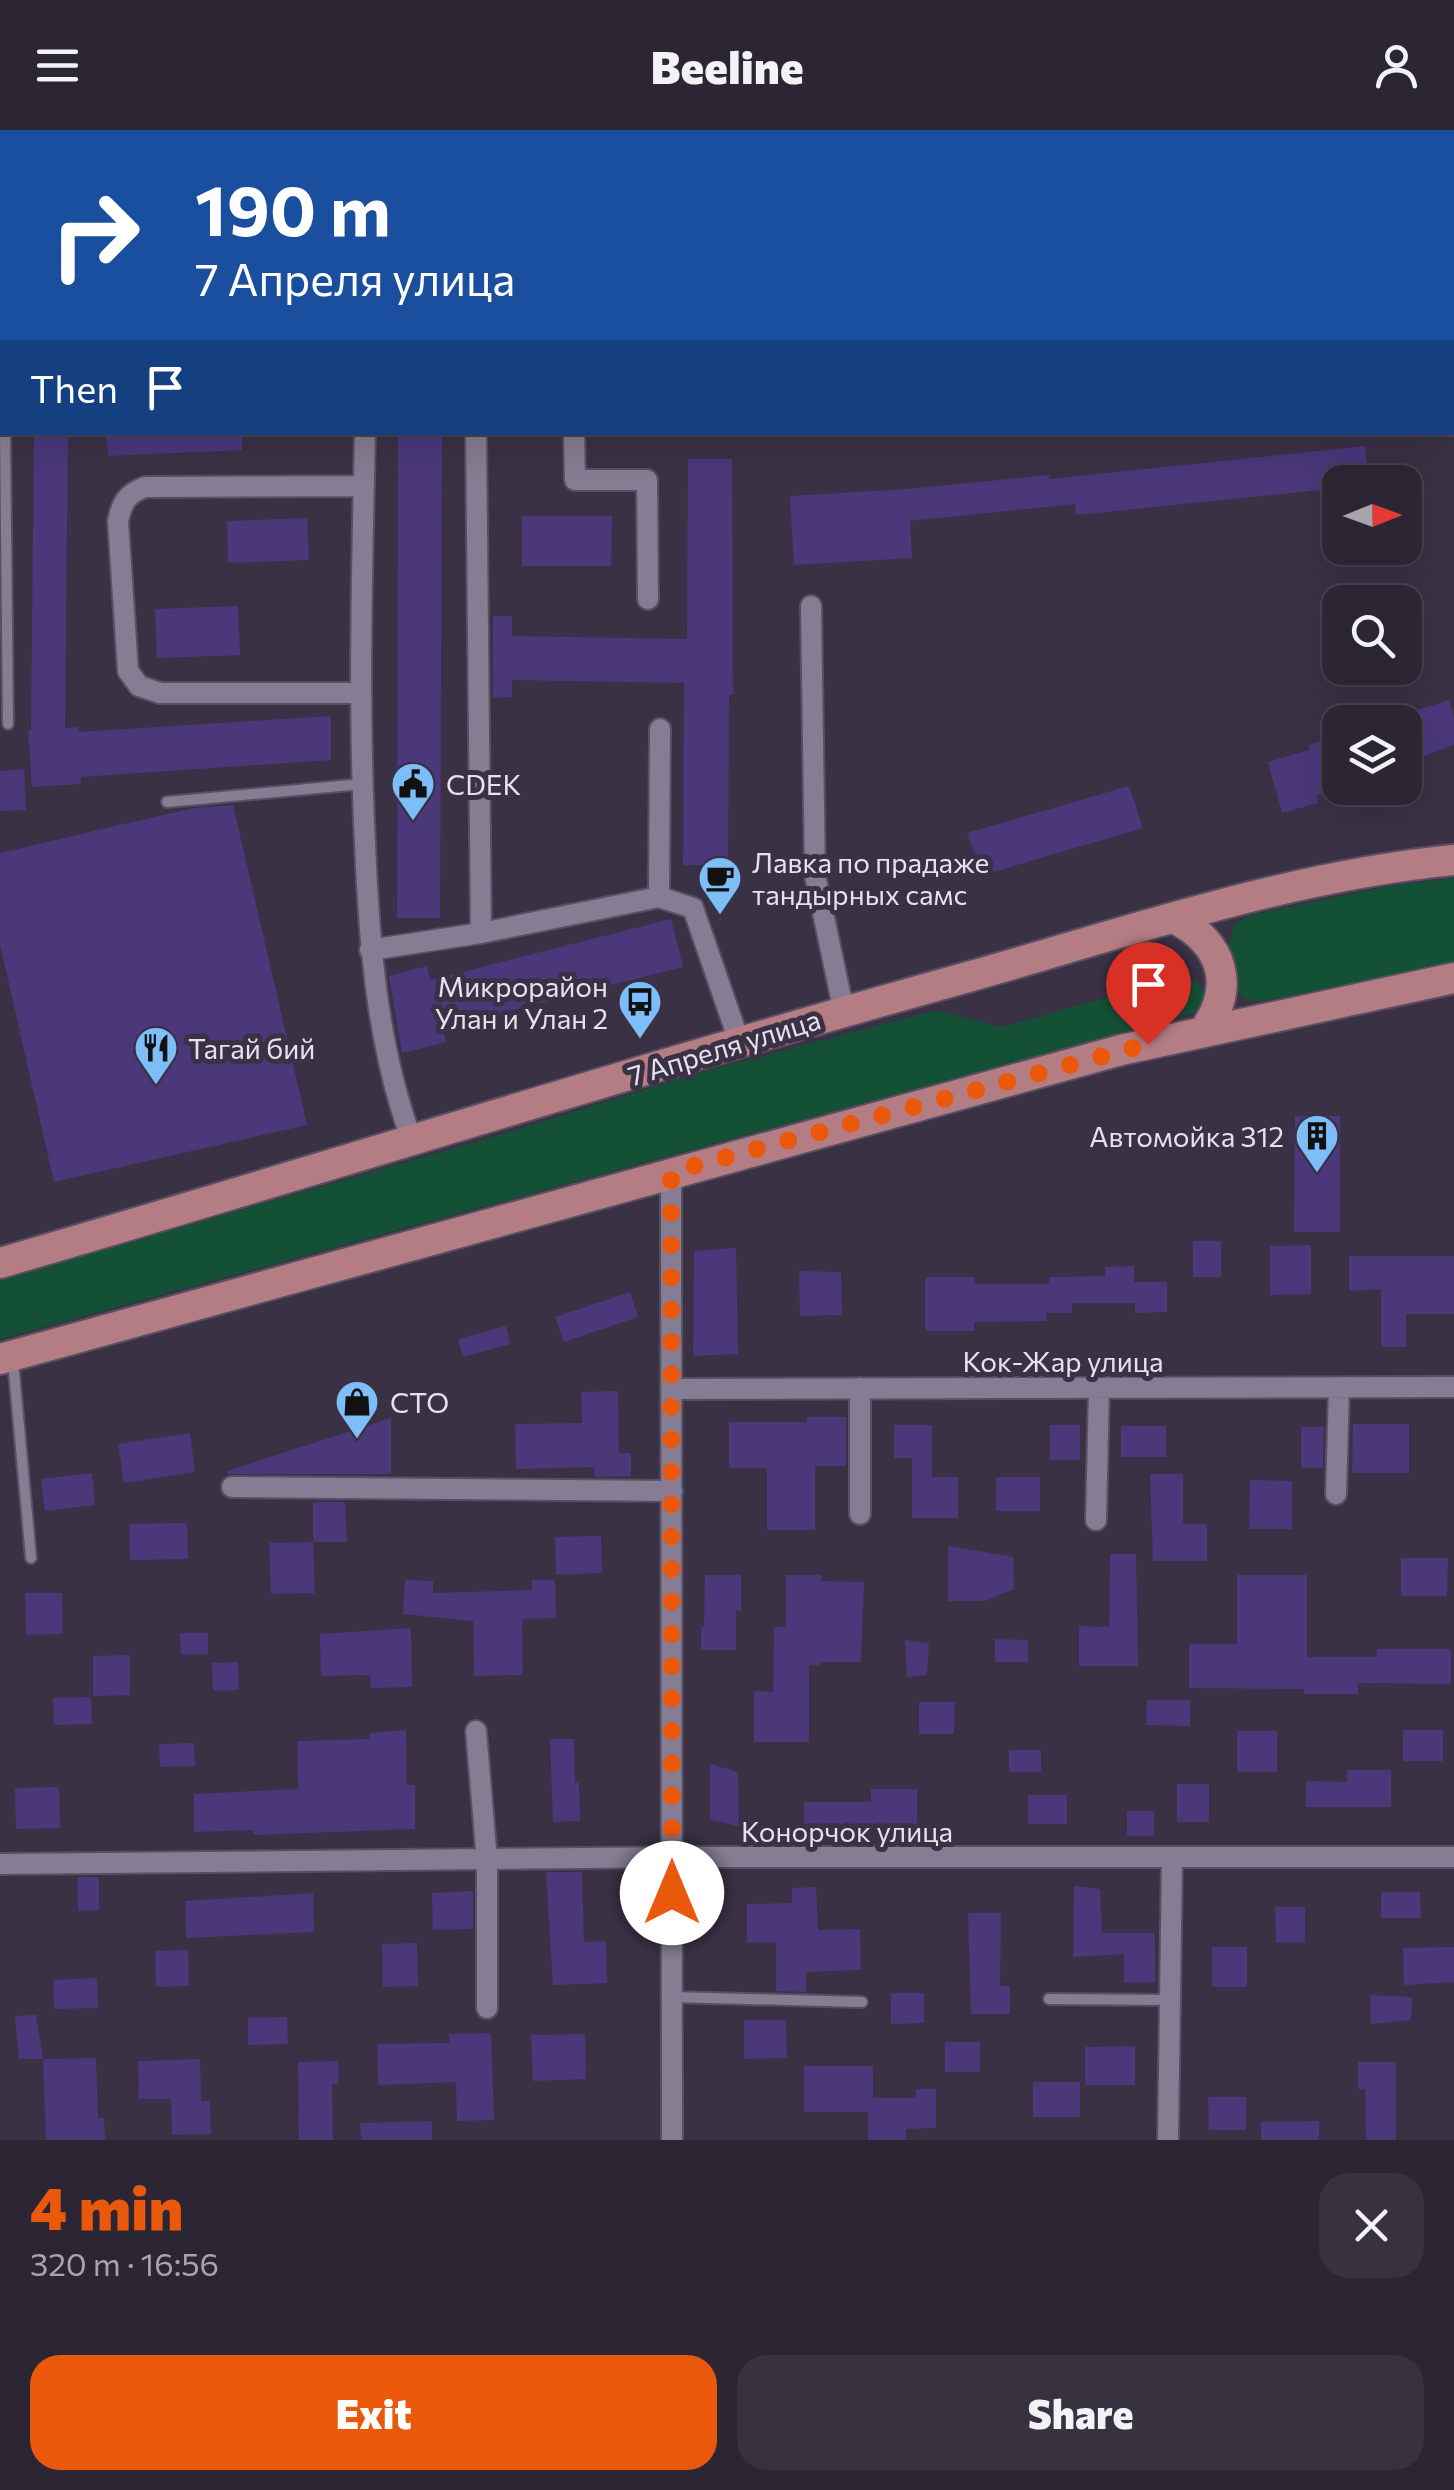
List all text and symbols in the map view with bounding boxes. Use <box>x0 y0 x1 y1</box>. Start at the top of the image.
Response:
icon: menu <box>30 38 85 93</box>
text: Beeline <box>650 38 804 93</box>
icon: person <box>1369 38 1424 93</box>
text: 190 m <box>195 165 391 250</box>
icon: right <box>30 170 160 300</box>
text: 7 Апреля улица <box>195 250 515 305</box>
icon: arrive <box>138 360 193 415</box>
text: Then <box>30 364 118 411</box>
north arrow <box>1322 465 1422 565</box>
map controls <box>1322 465 1422 805</box>
button: search <box>1322 585 1422 685</box>
button: layers <box>1322 705 1422 805</box>
public building icon: CDEK <box>390 761 436 822</box>
place label: CDEK <box>446 767 521 801</box>
place label: Лавка по прадаже тандырных самс <box>752 845 989 911</box>
cafe icon: Лавка по прадаже тандырных самс <box>697 855 743 916</box>
pin <box>1106 942 1191 1045</box>
icon: arrive <box>1121 957 1176 1012</box>
place label: Микрорайон Улан и Улан 2 <box>435 969 608 1035</box>
bus stop icon: Микрорайон Улан и Улан 2 <box>617 979 663 1040</box>
street label: 7 Апреля улица <box>624 1002 824 1092</box>
restaurant icon: Тагай бий <box>133 1025 179 1086</box>
place label: Тагай бий <box>188 1031 315 1065</box>
building icon: Автомойка 312 <box>1294 1113 1340 1174</box>
place label: Автомойка 312 <box>1089 1119 1284 1153</box>
street label: Кок-Жар улица <box>962 1344 1164 1378</box>
shop icon: СТО <box>334 1379 380 1440</box>
place label: СТО <box>390 1385 449 1419</box>
street label: Конорчок улица <box>741 1814 953 1848</box>
position arrow <box>620 1841 724 1945</box>
text: 4 min <box>30 2169 183 2242</box>
button: close <box>1319 2173 1424 2278</box>
text: 320 m · 16:56 <box>30 2243 219 2283</box>
button: Exit <box>30 2355 717 2470</box>
button: Share <box>737 2355 1424 2470</box>

